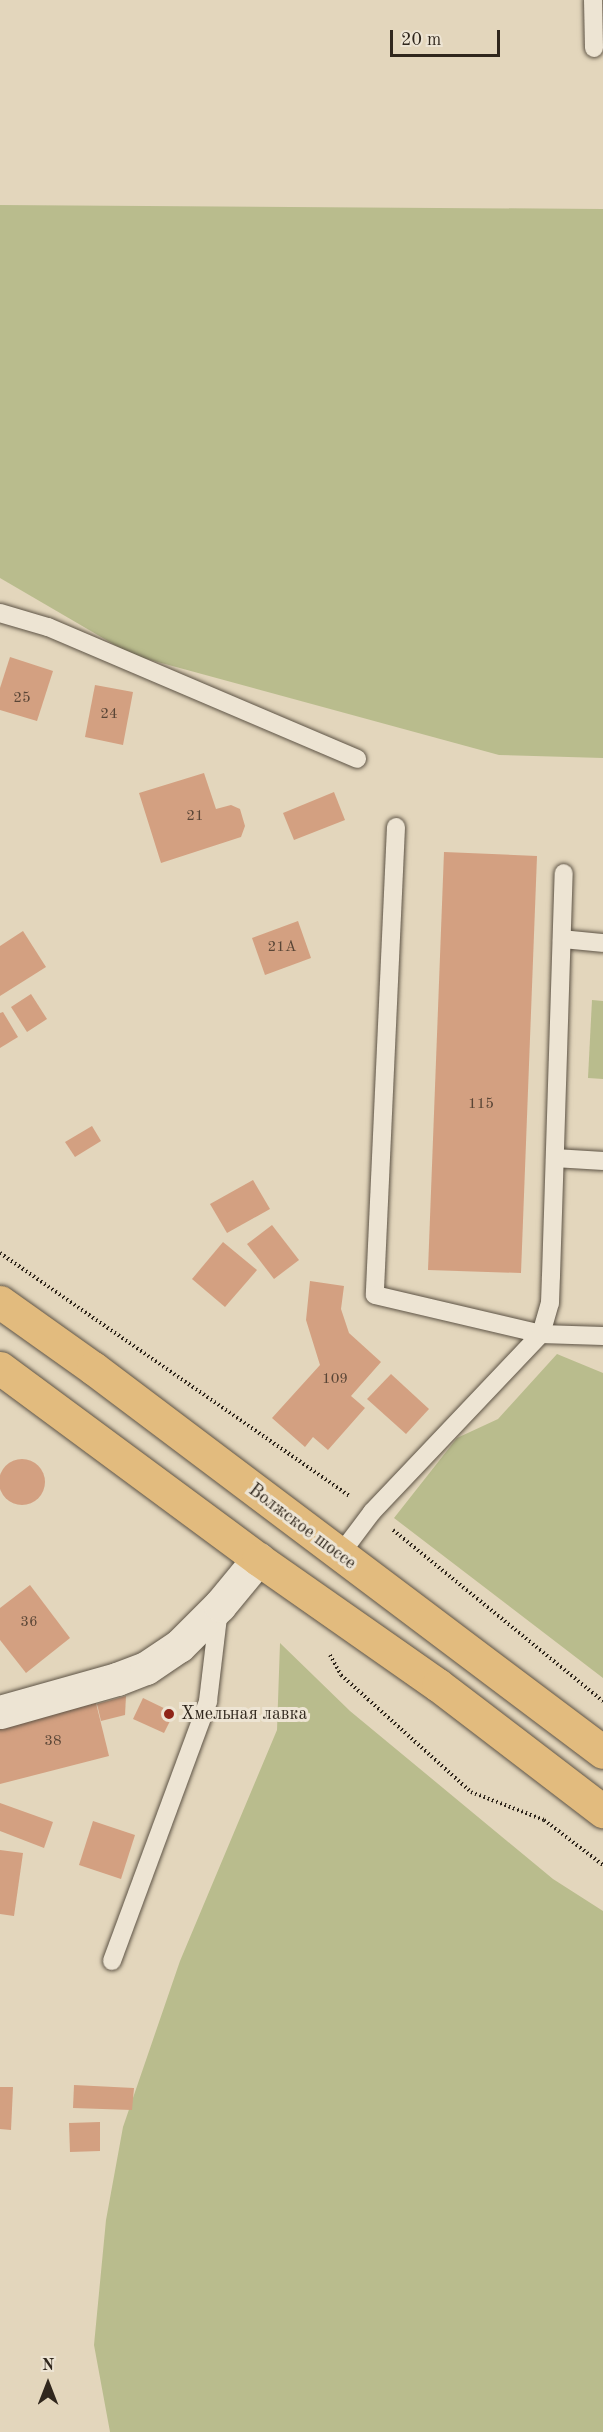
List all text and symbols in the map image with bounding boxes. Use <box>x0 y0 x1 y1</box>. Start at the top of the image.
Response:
scale bar <box>393 18 502 56</box>
text: 20 m <box>401 31 441 49</box>
house number: 25 <box>13 690 31 708</box>
house number: 24 <box>100 706 118 724</box>
house number: 21 <box>186 808 204 826</box>
house number: 21А <box>268 939 296 957</box>
house number: 115 <box>468 1096 494 1114</box>
house number: 109 <box>322 1371 348 1389</box>
street label: Волжское шоссе <box>244 1480 360 1574</box>
house number: 36 <box>20 1614 38 1632</box>
place label: Хмельная лавка <box>181 1703 307 1725</box>
marker: Хмельная лавка <box>162 1707 176 1721</box>
house number: 38 <box>44 1733 62 1751</box>
north arrow <box>18 2354 78 2414</box>
text: N <box>42 2358 54 2374</box>

